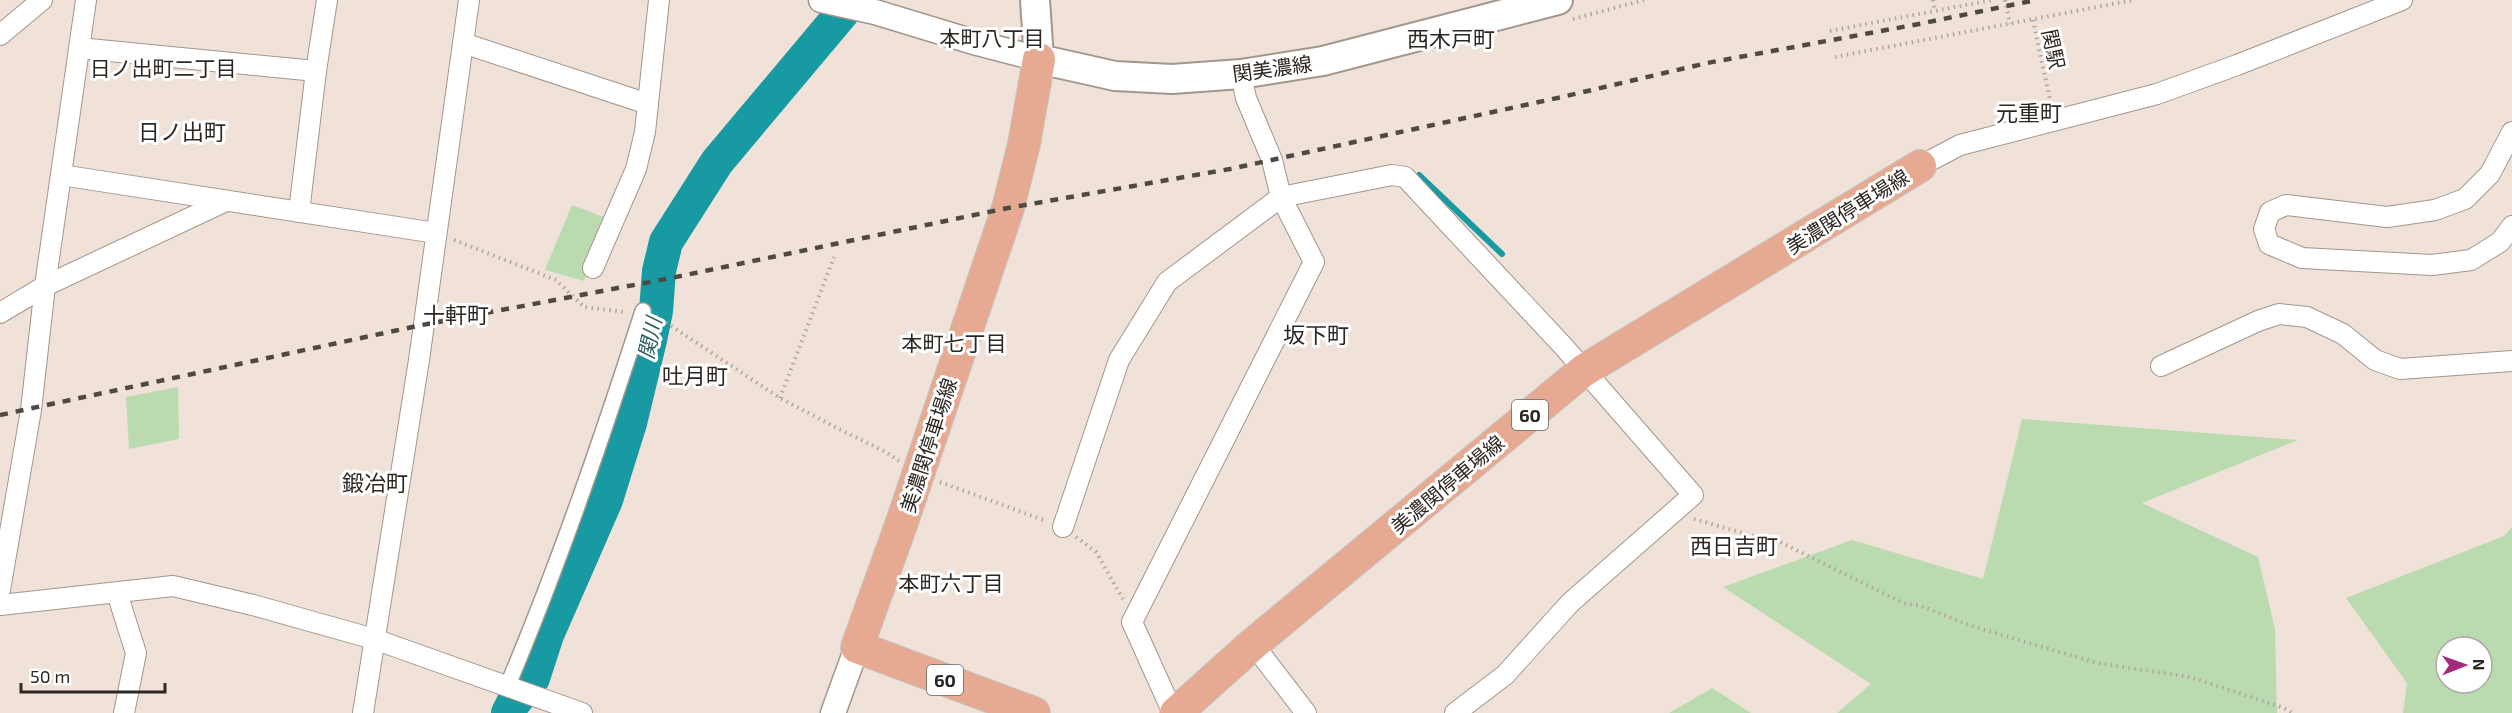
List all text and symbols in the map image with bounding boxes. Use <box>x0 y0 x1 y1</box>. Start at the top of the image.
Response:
district label: 本町八丁目 <box>940 25 1045 50</box>
district label: 西木戸町 <box>1407 25 1495 51</box>
street label: 関駅 <box>2038 27 2070 71</box>
street label: 関美濃線 <box>1231 51 1313 85</box>
district label: 日ノ出町二丁目 <box>90 55 237 80</box>
district label: 元重町 <box>1996 99 2062 125</box>
district label: 日ノ出町 <box>138 118 226 144</box>
street label: 美濃関停車場線 <box>1781 164 1913 258</box>
district label: 十軒町 <box>423 301 489 327</box>
water label: 関川 <box>632 313 666 361</box>
district label: 坂下町 <box>1283 321 1349 347</box>
district label: 本町七丁目 <box>902 330 1007 355</box>
district label: 吐月町 <box>662 362 728 388</box>
street label: 美濃関停車場線 <box>895 375 961 515</box>
road number: 60 <box>1512 400 1548 430</box>
street label: 美濃関停車場線 <box>1386 430 1508 538</box>
district label: 鍛冶町 <box>342 469 408 495</box>
district label: 西日吉町 <box>1690 532 1778 558</box>
district label: 本町六丁目 <box>899 570 1004 595</box>
north arrow <box>2434 635 2494 695</box>
scale bar <box>21 656 165 694</box>
text: N <box>2470 659 2489 671</box>
text: 50 m <box>30 665 70 687</box>
road number: 60 <box>927 665 963 695</box>

